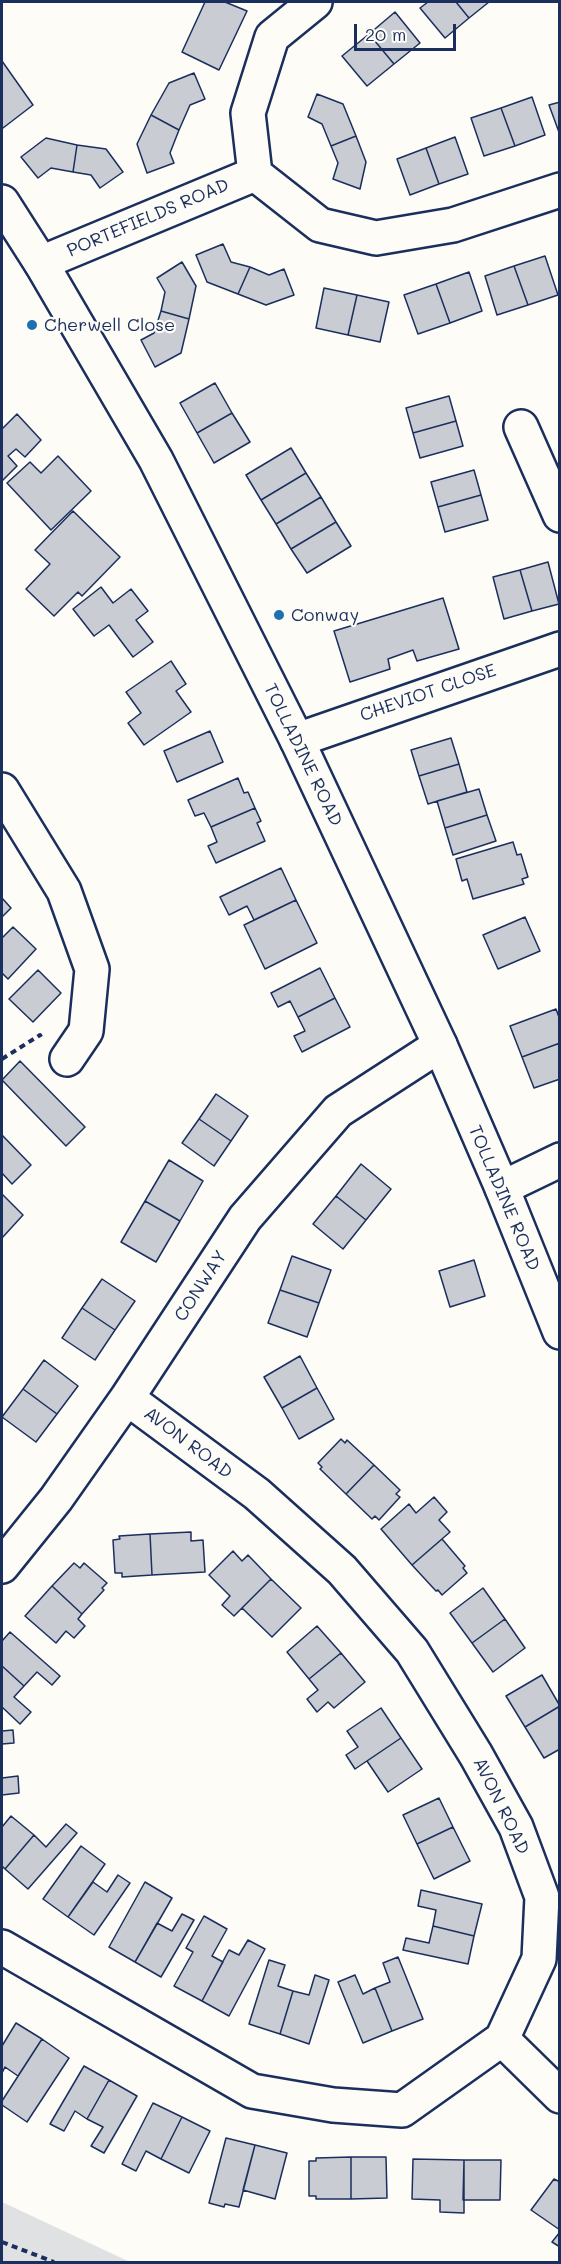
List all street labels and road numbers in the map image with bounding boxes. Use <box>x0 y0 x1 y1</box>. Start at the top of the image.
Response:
street label: PORTEFIELDS ROAD <box>64 174 232 262</box>
street label: CHEVIOT CLOSE <box>357 660 499 726</box>
street label: TOLLADINE ROAD <box>259 680 347 830</box>
street label: TOLLADINE ROAD <box>464 1122 544 1274</box>
street label: CONWAY <box>170 1246 232 1326</box>
street label: AVON ROAD <box>139 1403 237 1483</box>
street label: AVON ROAD <box>468 1754 534 1858</box>

